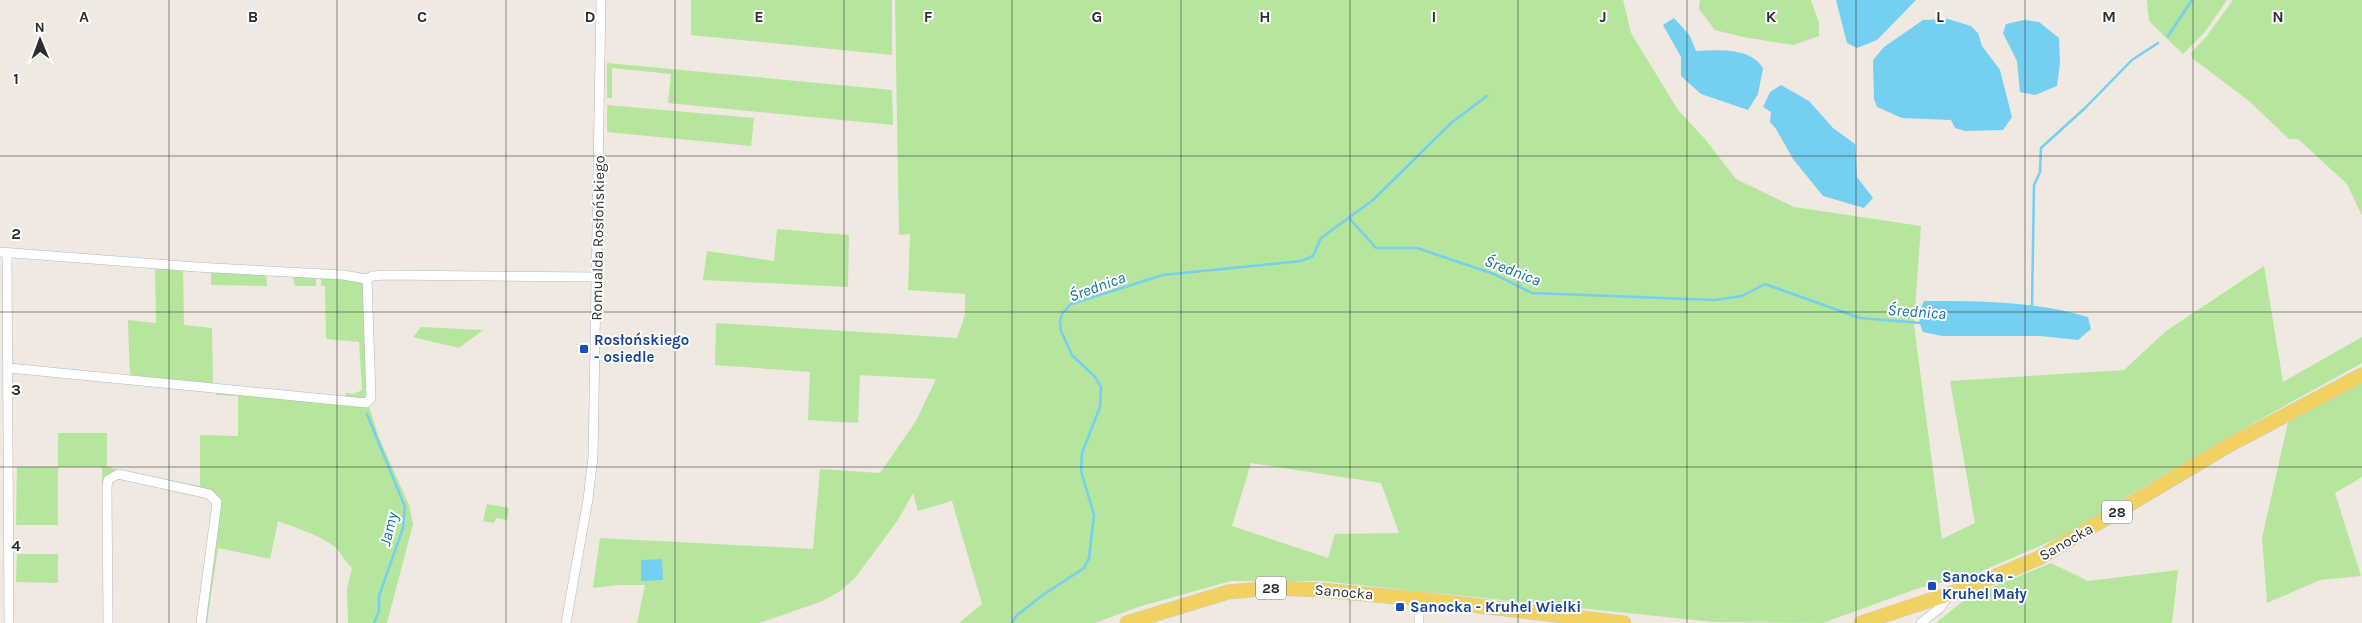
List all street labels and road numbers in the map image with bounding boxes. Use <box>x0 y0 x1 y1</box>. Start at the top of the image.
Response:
street label: Romualda Rosłońskiego <box>588 155 608 321</box>
road number: 28 <box>2102 501 2132 524</box>
street label: Sanocka <box>2036 519 2096 565</box>
road number: 28 <box>1256 576 1286 600</box>
street label: Sanocka <box>1314 580 1374 604</box>

